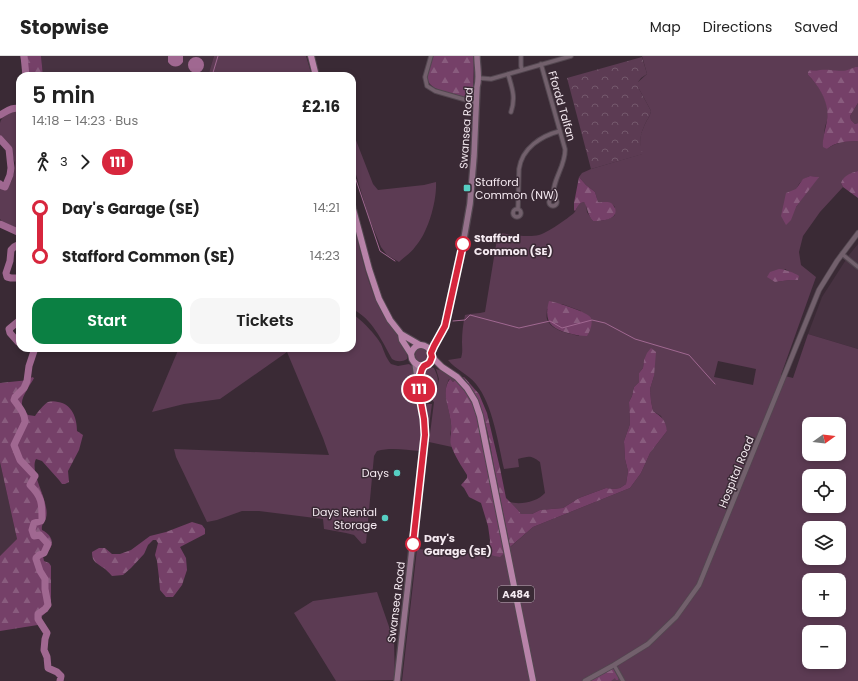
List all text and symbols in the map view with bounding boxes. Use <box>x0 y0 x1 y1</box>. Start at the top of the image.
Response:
text: Stopwise <box>20 14 109 41</box>
text: Map <box>650 17 681 37</box>
text: Directions <box>703 17 772 37</box>
text: Saved <box>794 17 838 37</box>
street label: Ffordd Talfan <box>544 69 580 143</box>
text: 5 min <box>32 80 95 111</box>
street label: Swansea Road <box>455 87 477 169</box>
text: £2.16 <box>302 96 340 117</box>
text: 14:18 – 14:23 · Bus <box>32 111 138 130</box>
icon: walk <box>32 151 54 173</box>
icon: forward <box>74 151 96 173</box>
text: 3 <box>60 152 68 171</box>
text: 111 <box>110 152 125 172</box>
place label: Stafford Common (NW) <box>475 174 559 203</box>
marker: Stafford Common (NW) <box>462 183 472 193</box>
text: Day's Garage (SE) <box>62 198 200 219</box>
text: 14:21 <box>313 198 340 217</box>
place label: Stafford Common (SE) <box>474 230 553 259</box>
marker: Stafford Common (SE) <box>455 236 471 252</box>
text: Stafford Common (SE) <box>62 246 235 267</box>
text: 14:23 <box>310 246 340 265</box>
button: Start <box>32 298 182 344</box>
button: Tickets <box>190 298 340 344</box>
line badge: 111 <box>396 376 442 402</box>
text: 111 <box>411 379 427 399</box>
north arrow <box>802 417 846 461</box>
map controls <box>802 417 846 669</box>
street label: Hospital Road <box>714 434 758 510</box>
place label: Days <box>362 465 389 481</box>
marker: Days <box>392 468 402 478</box>
button: locate <box>802 469 846 513</box>
place label: Days Rental Storage <box>312 504 377 533</box>
marker: Days Rental Storage <box>380 513 390 523</box>
button: layers <box>802 521 846 565</box>
place label: Day's Garage (SE) <box>424 530 492 559</box>
marker: Day's Garage (SE) <box>405 536 421 552</box>
street label: Swansea Road <box>383 561 409 643</box>
button: + <box>802 573 846 617</box>
road number: A484 <box>498 586 534 602</box>
button: − <box>802 625 846 669</box>

